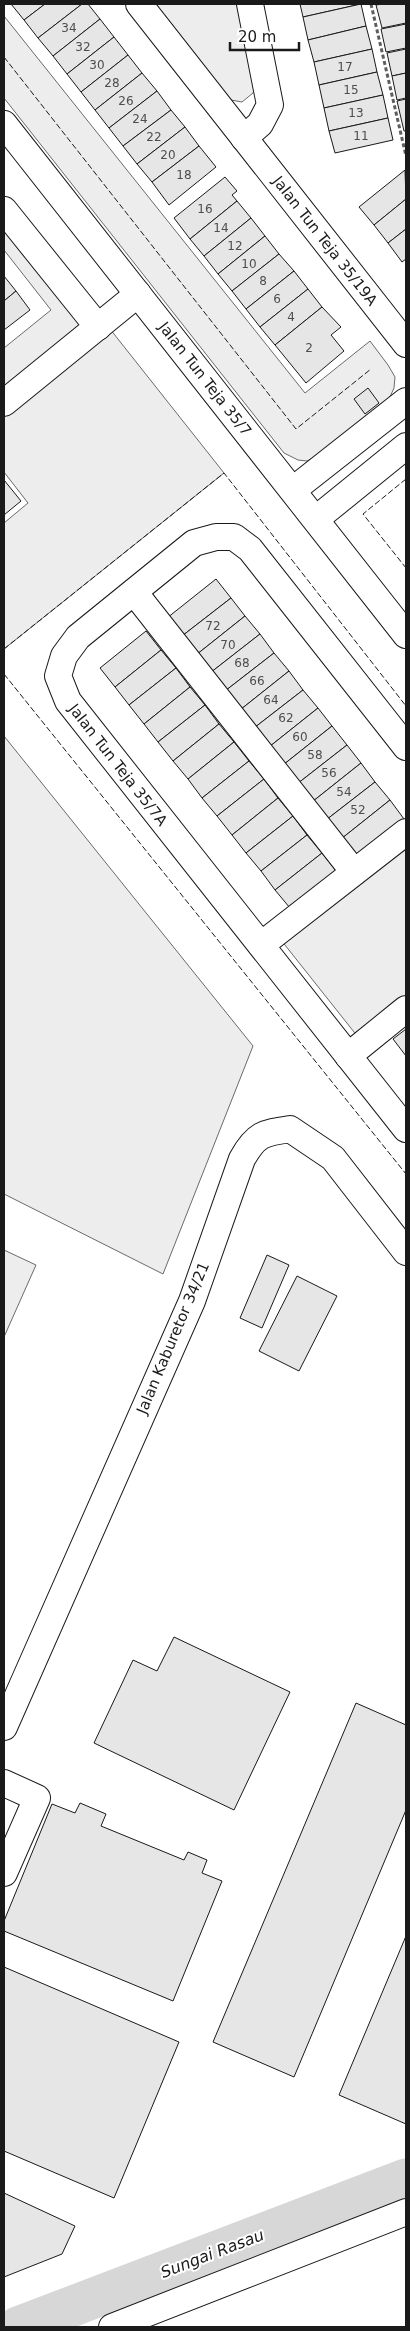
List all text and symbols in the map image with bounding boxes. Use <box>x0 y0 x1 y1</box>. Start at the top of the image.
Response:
scale bar <box>230 20 299 52</box>
house number: 34 <box>61 21 77 35</box>
text: 20 m <box>238 28 276 46</box>
house number: 32 <box>75 40 91 54</box>
house number: 30 <box>89 58 105 72</box>
house number: 17 <box>337 60 353 74</box>
house number: 28 <box>104 76 120 90</box>
house number: 15 <box>343 83 359 97</box>
house number: 26 <box>118 94 134 108</box>
house number: 13 <box>348 106 364 120</box>
house number: 24 <box>132 112 148 126</box>
house number: 11 <box>353 129 369 143</box>
house number: 22 <box>146 130 162 144</box>
house number: 20 <box>160 148 176 162</box>
house number: 18 <box>176 168 192 182</box>
street label: Jalan Tun Teja 35/19A <box>268 172 382 310</box>
house number: 16 <box>197 202 213 216</box>
house number: 14 <box>213 221 229 235</box>
house number: 12 <box>227 239 243 253</box>
house number: 10 <box>241 257 257 271</box>
house number: 8 <box>259 274 267 288</box>
house number: 6 <box>273 292 281 306</box>
house number: 4 <box>287 310 295 324</box>
street label: Jalan Tun Teja 35/7 <box>154 318 255 440</box>
house number: 2 <box>305 341 313 355</box>
house number: 72 <box>205 619 221 633</box>
house number: 70 <box>220 638 236 652</box>
house number: 68 <box>234 656 250 670</box>
house number: 66 <box>249 674 265 688</box>
house number: 64 <box>263 693 279 707</box>
street label: Jalan Tun Teja 35/7A <box>64 700 172 830</box>
house number: 62 <box>278 711 294 725</box>
house number: 60 <box>292 730 308 744</box>
house number: 58 <box>307 748 323 762</box>
house number: 56 <box>321 766 337 780</box>
house number: 54 <box>336 785 352 799</box>
house number: 52 <box>350 803 366 817</box>
street label: Jalan Kaburetor 34/21 <box>132 1259 213 1418</box>
water label: Sungai Rasau <box>158 2225 267 2282</box>

